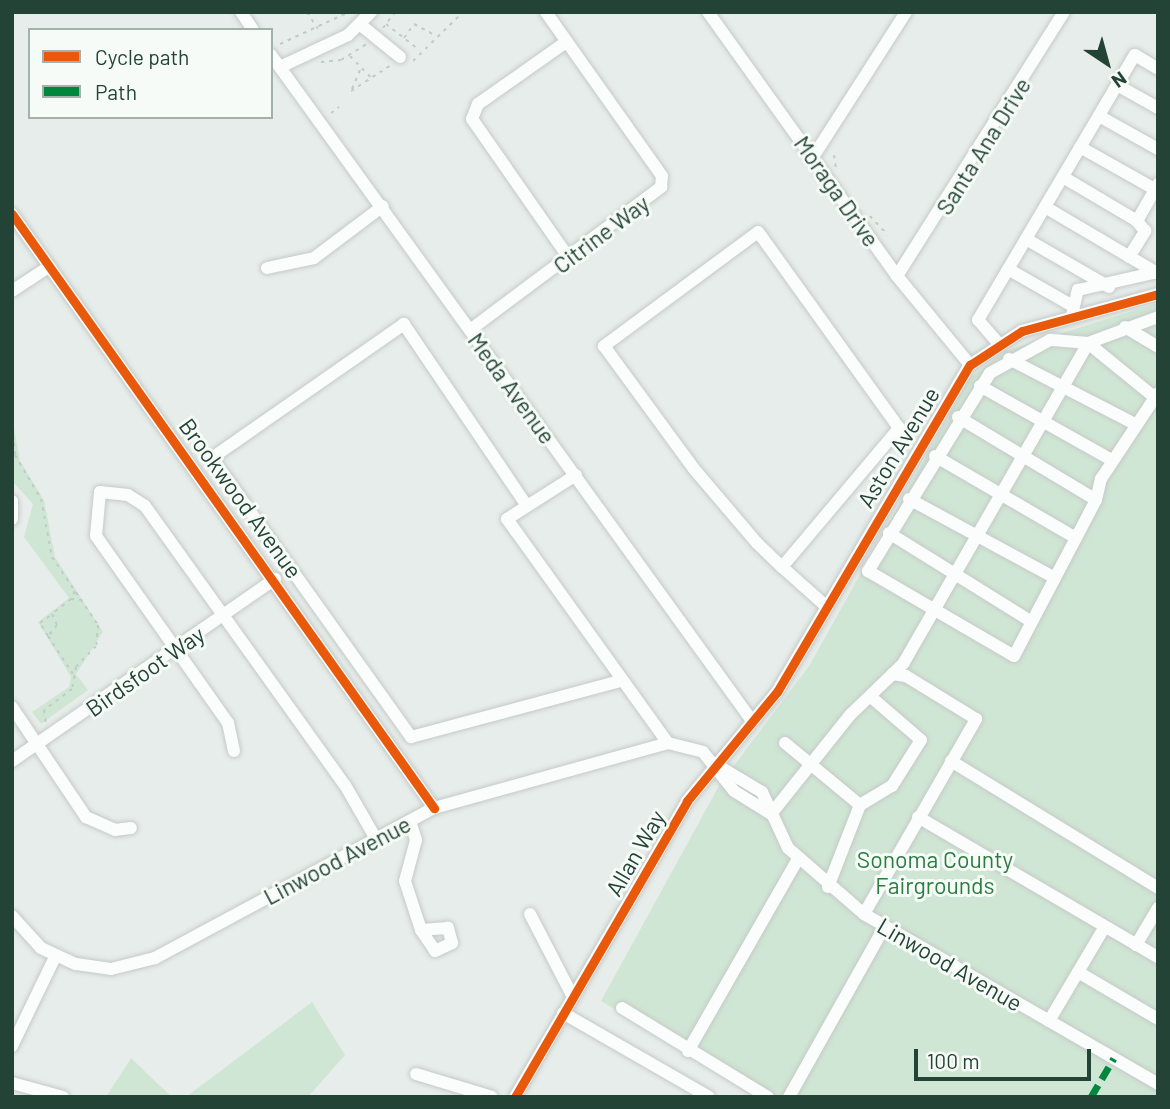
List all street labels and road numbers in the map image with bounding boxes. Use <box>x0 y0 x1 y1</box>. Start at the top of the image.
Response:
street label: Santa Ana Drive <box>930 72 1036 220</box>
street label: Moraga Drive <box>789 130 885 252</box>
street label: Citrine Way <box>548 189 654 279</box>
street label: Meda Avenue <box>462 327 562 449</box>
street label: Aston Avenue <box>851 382 945 512</box>
street label: Brookwood Avenue <box>174 413 308 583</box>
street label: Birdsfoot Way <box>80 620 210 722</box>
street label: Allan Way <box>599 805 671 901</box>
street label: Linwood Avenue <box>259 810 415 910</box>
street label: Linwood Avenue <box>873 911 1027 1017</box>

